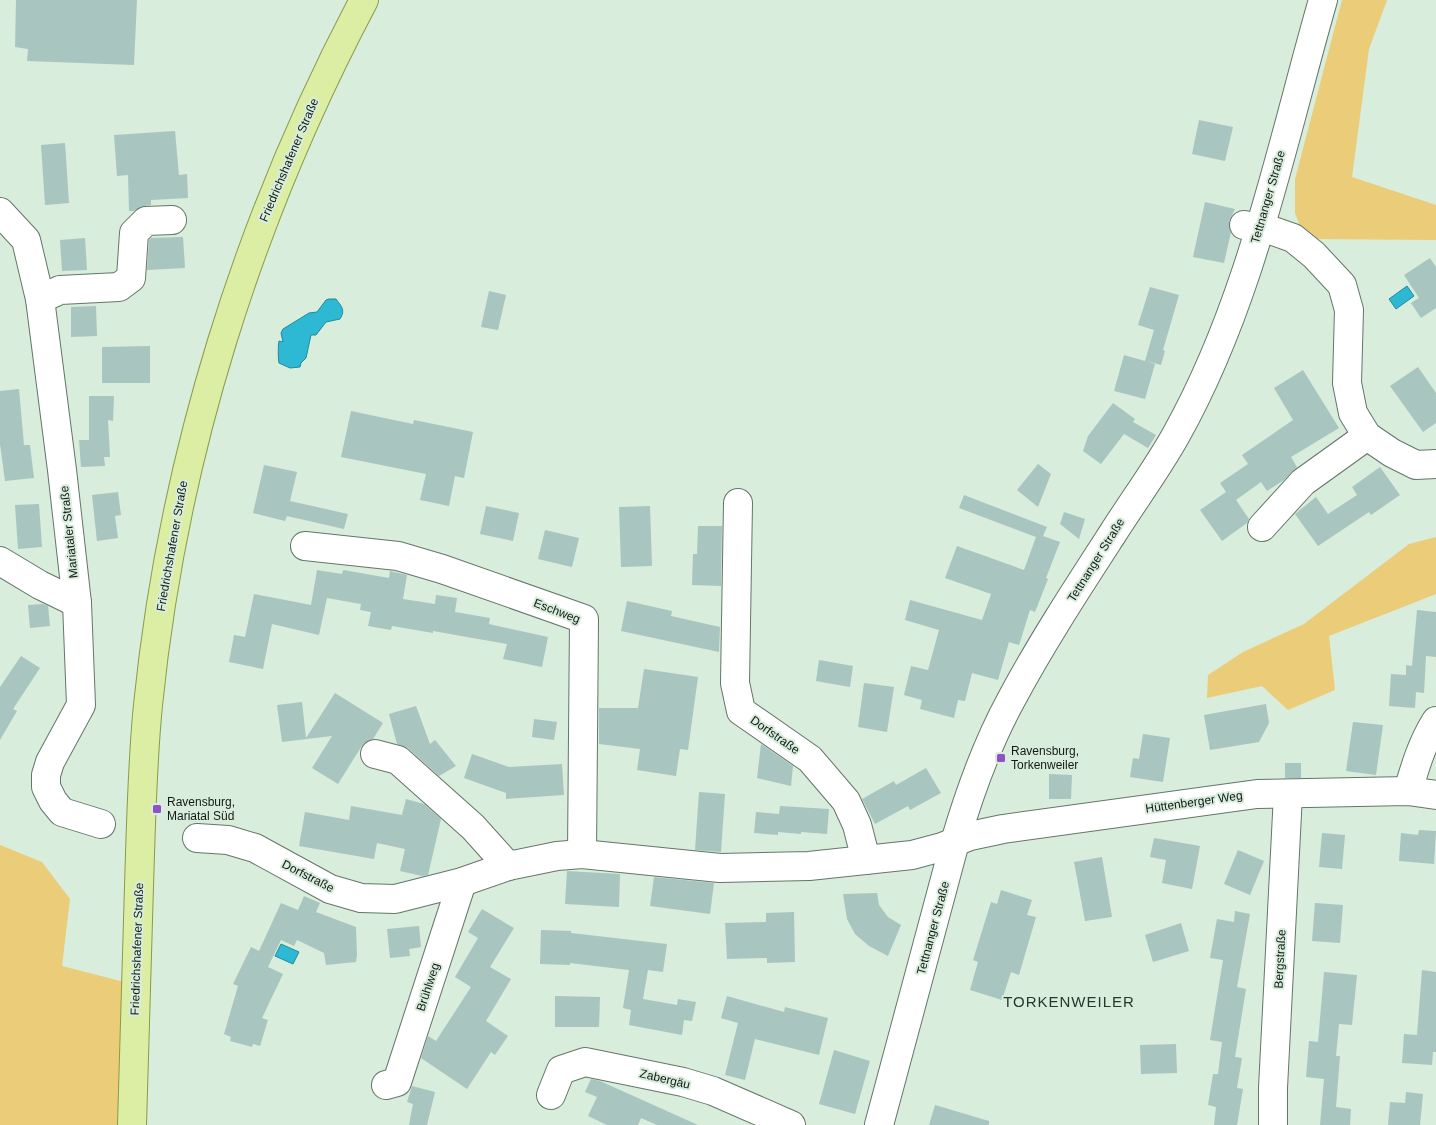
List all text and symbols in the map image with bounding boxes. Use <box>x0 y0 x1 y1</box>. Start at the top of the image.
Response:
street label: Friedrichshafener Straße <box>257 96 321 224</box>
street label: Tettnanger Straße <box>1248 149 1288 245</box>
street label: Friedrichshafener Straße <box>154 479 190 613</box>
street label: Mariataler Straße <box>57 485 81 579</box>
street label: Tettnanger Straße <box>1065 515 1128 604</box>
street label: Eschweg <box>532 596 582 626</box>
street label: Dorfstraße <box>748 713 802 757</box>
place label: Ravensburg, Torkenweiler <box>1011 744 1079 772</box>
marker: Ravensburg, Torkenweiler <box>995 752 1007 764</box>
street label: Hüttenberger Weg <box>1145 788 1243 816</box>
place label: Ravensburg, Mariatal Süd <box>167 795 235 823</box>
marker: Ravensburg, Mariatal Süd <box>151 803 163 815</box>
street label: Dorfstraße <box>280 857 337 895</box>
street label: Tettnanger Straße <box>914 879 952 976</box>
street label: Friedrichshafener Straße <box>128 882 146 1016</box>
street label: Bergstraße <box>1271 929 1289 989</box>
street label: Brühlweg <box>414 961 442 1013</box>
district label: TORKENWEILER <box>1003 993 1135 1010</box>
street label: Zabergäu <box>638 1066 692 1092</box>

